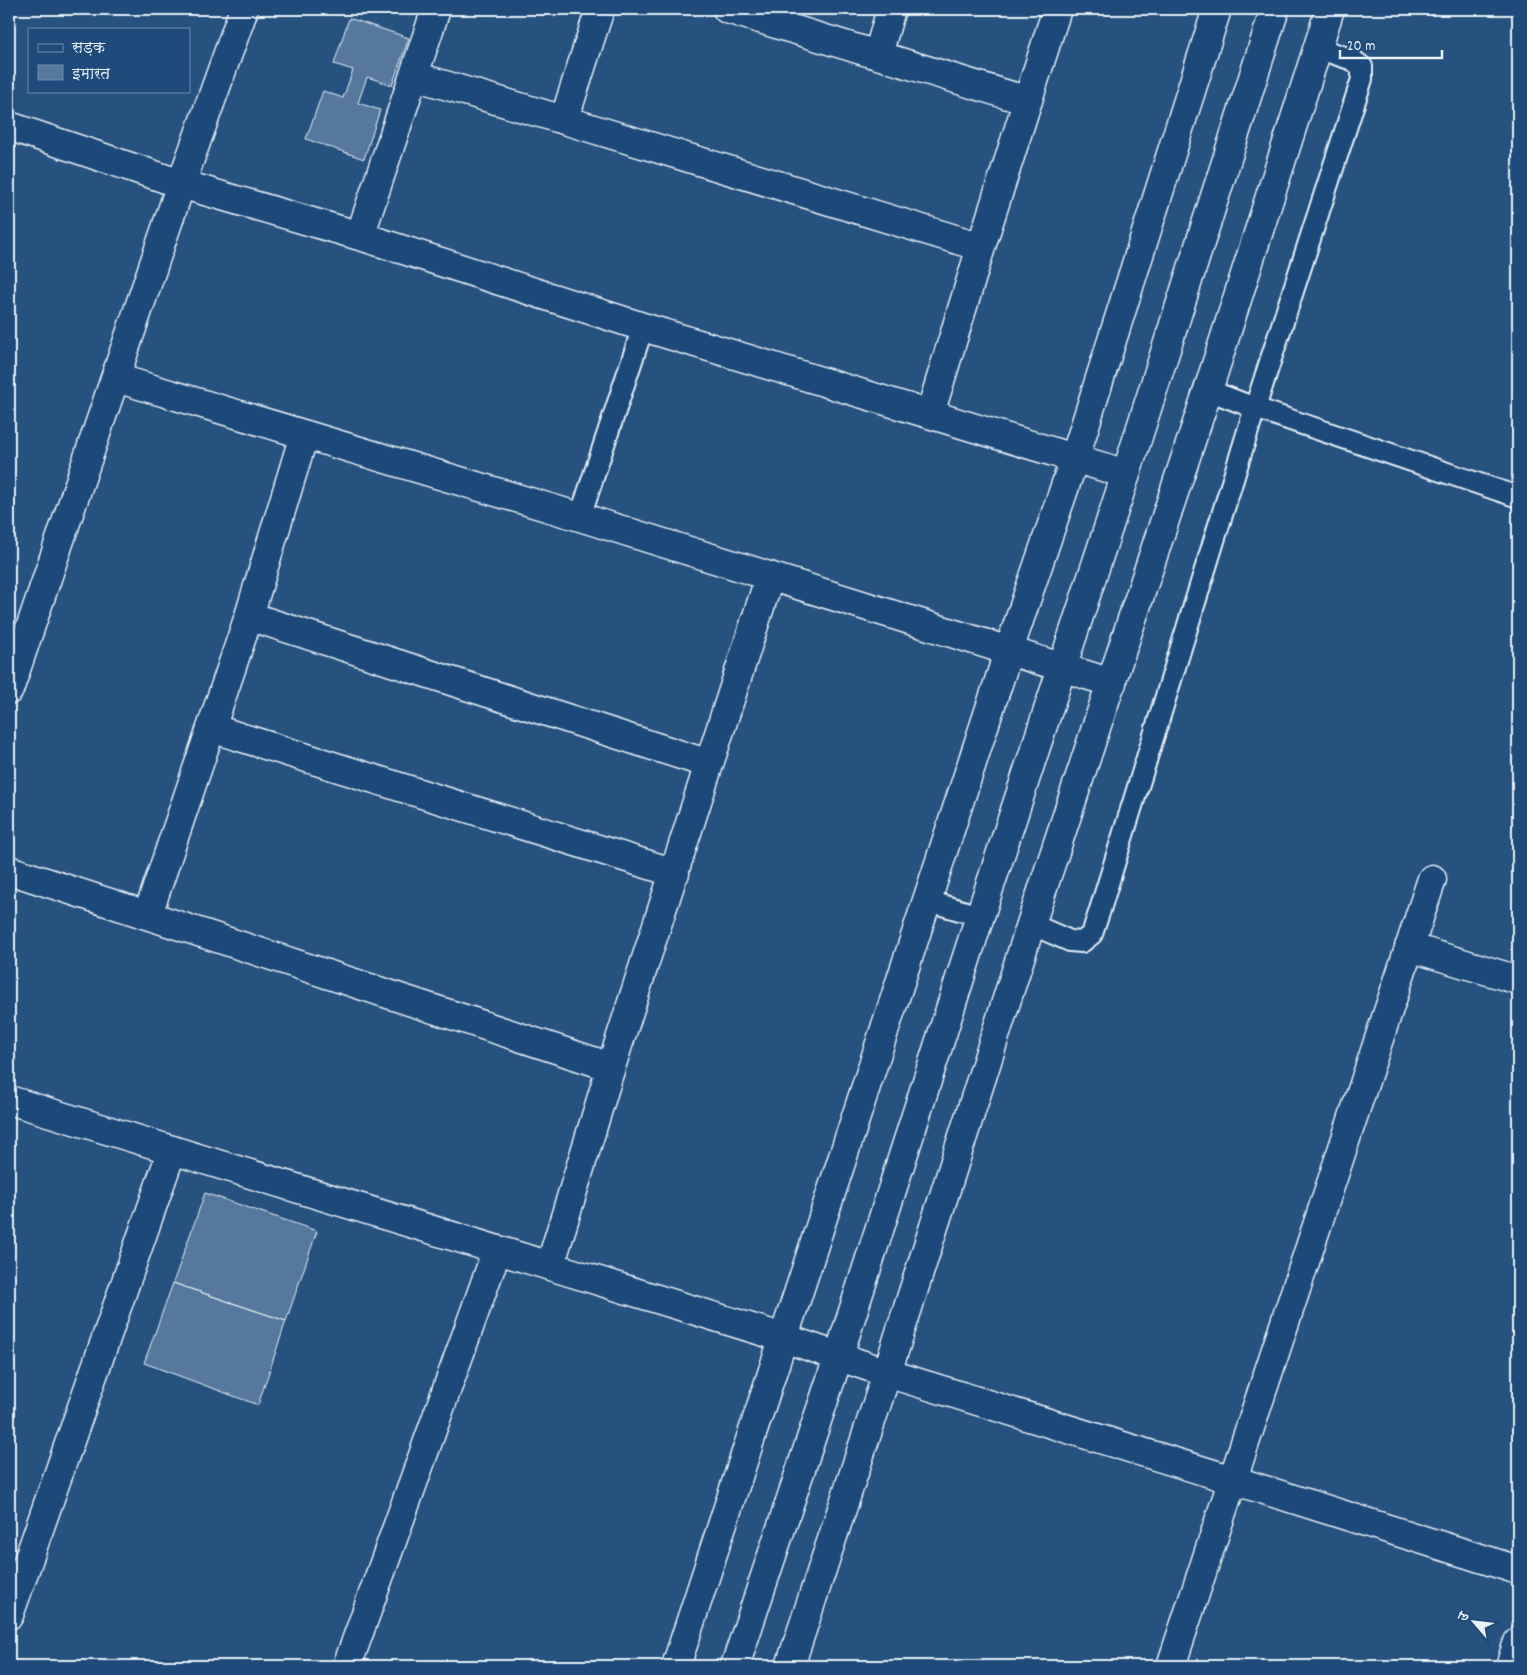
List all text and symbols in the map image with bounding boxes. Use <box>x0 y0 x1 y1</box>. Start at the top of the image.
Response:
legend <box>28 28 190 92</box>
scale bar <box>1340 28 1442 60</box>
text: 20 m <box>1347 36 1375 58</box>
text: सड़क <box>71 38 106 60</box>
text: इमारत <box>71 64 111 86</box>
north arrow <box>1450 1598 1500 1648</box>
text: उ <box>1453 1608 1475 1626</box>

